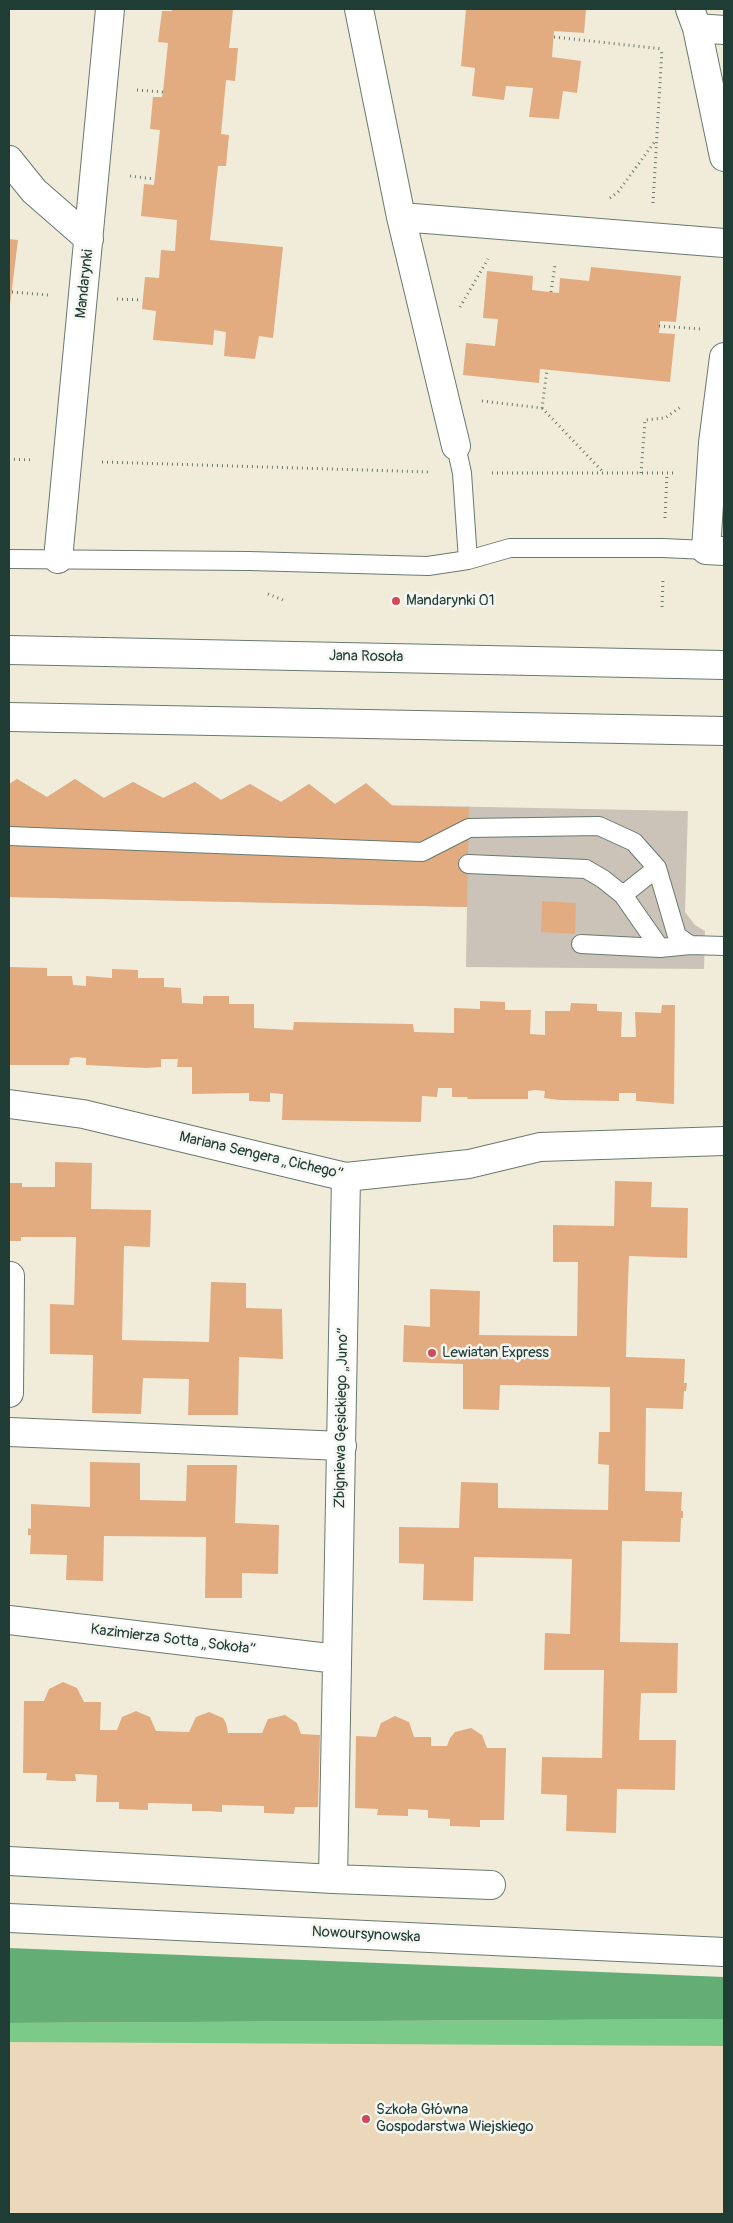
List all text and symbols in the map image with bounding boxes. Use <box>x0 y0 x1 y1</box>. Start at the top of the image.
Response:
street label: Mandarynki <box>72 249 98 319</box>
place label: Mandarynki 01 <box>406 592 495 610</box>
marker: Mandarynki 01 <box>390 595 402 607</box>
street label: Jana Rosoła <box>329 647 403 667</box>
street label: Mariana Sengera „Cichego” <box>177 1128 345 1184</box>
street label: Zbigniewa Gęsickiego „Juno” <box>331 1328 353 1508</box>
place label: Lewiatan Express <box>442 1344 549 1362</box>
marker: Lewiatan Express <box>426 1347 438 1359</box>
street label: Kazimierza Sotta „Sokoła” <box>89 1621 257 1659</box>
street label: Nowoursynowska <box>311 1923 421 1947</box>
place label: Szkoła Główna Gospodarstwa Wiejskiego <box>376 2101 534 2136</box>
marker: Szkoła Główna Gospodarstwa Wiejskiego <box>360 2113 372 2125</box>

